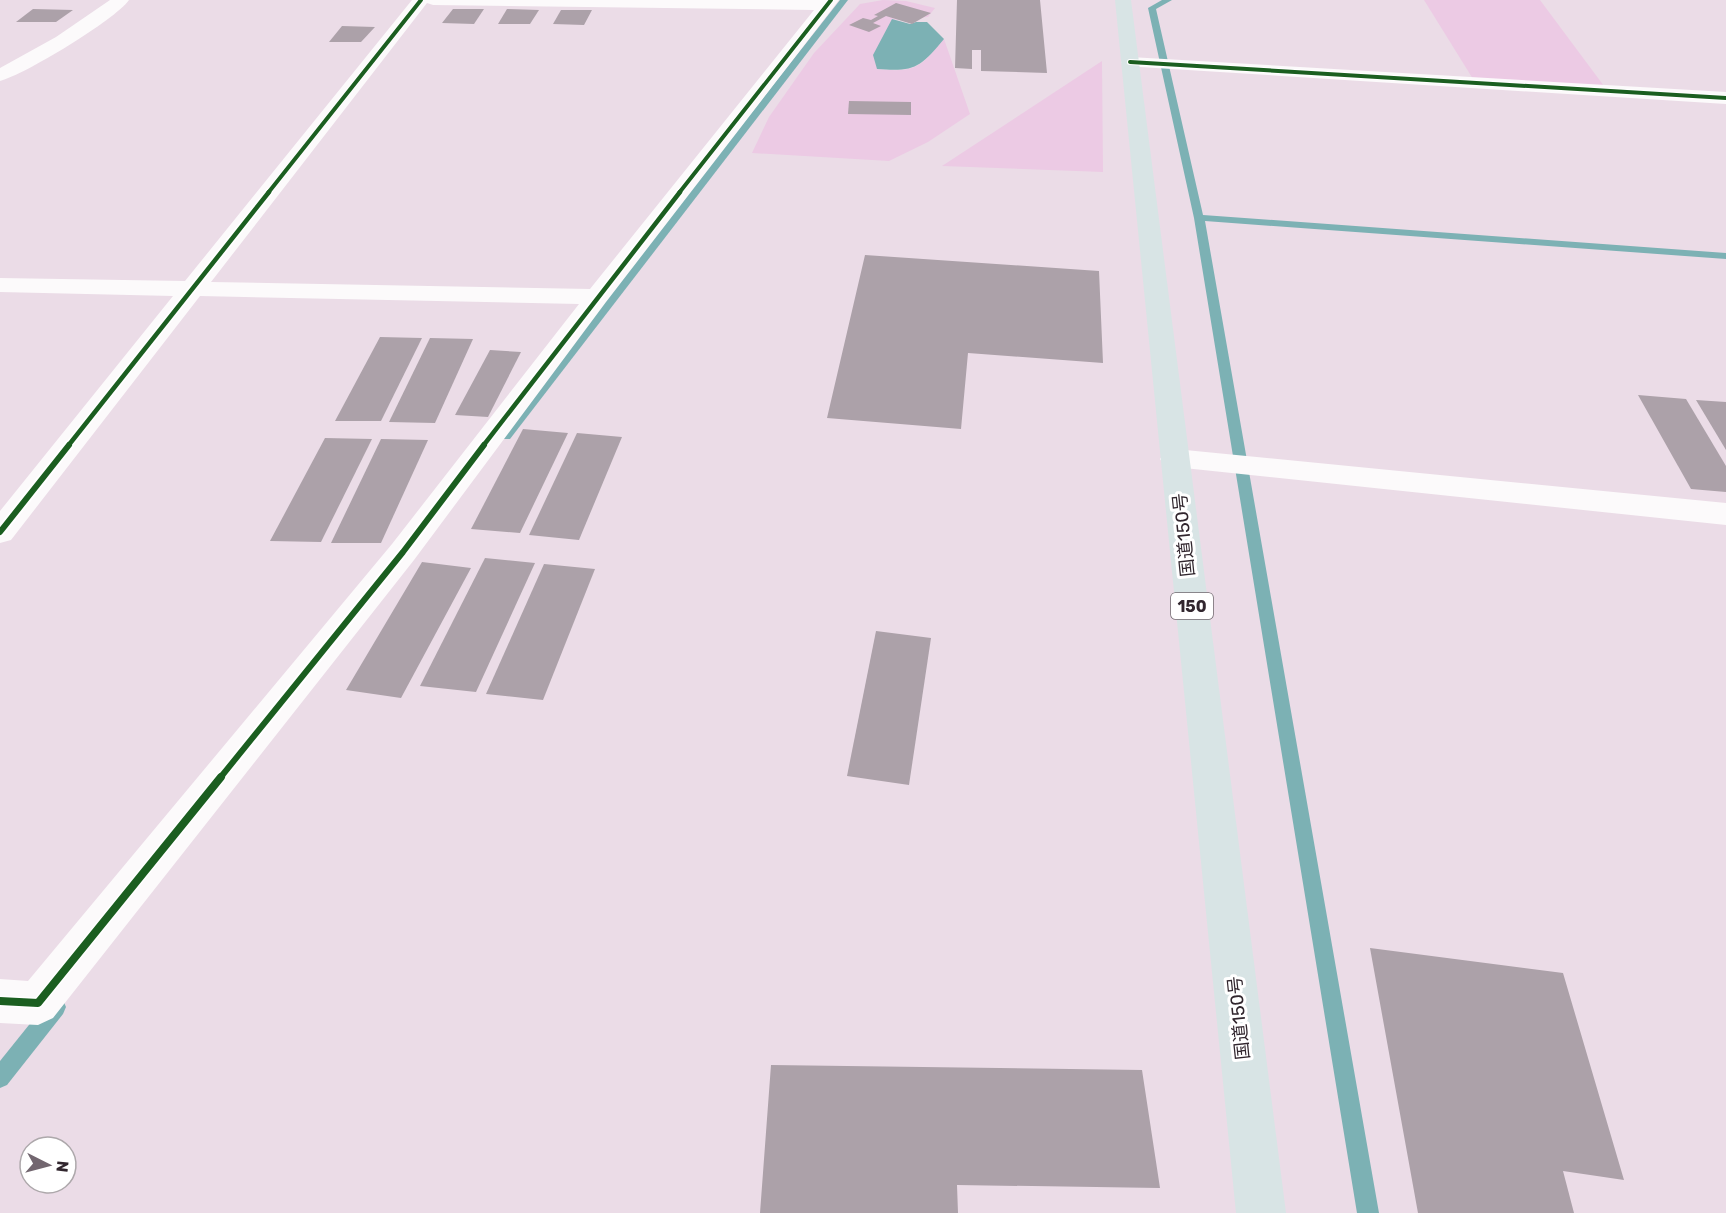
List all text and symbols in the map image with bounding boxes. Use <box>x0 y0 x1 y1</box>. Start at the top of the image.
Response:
street label: 国道150号 <box>1169 492 1199 578</box>
road number: 150 <box>1171 593 1213 619</box>
street label: 国道150号 <box>1224 975 1254 1061</box>
north arrow <box>18 1135 78 1195</box>
text: N <box>52 1160 72 1173</box>

